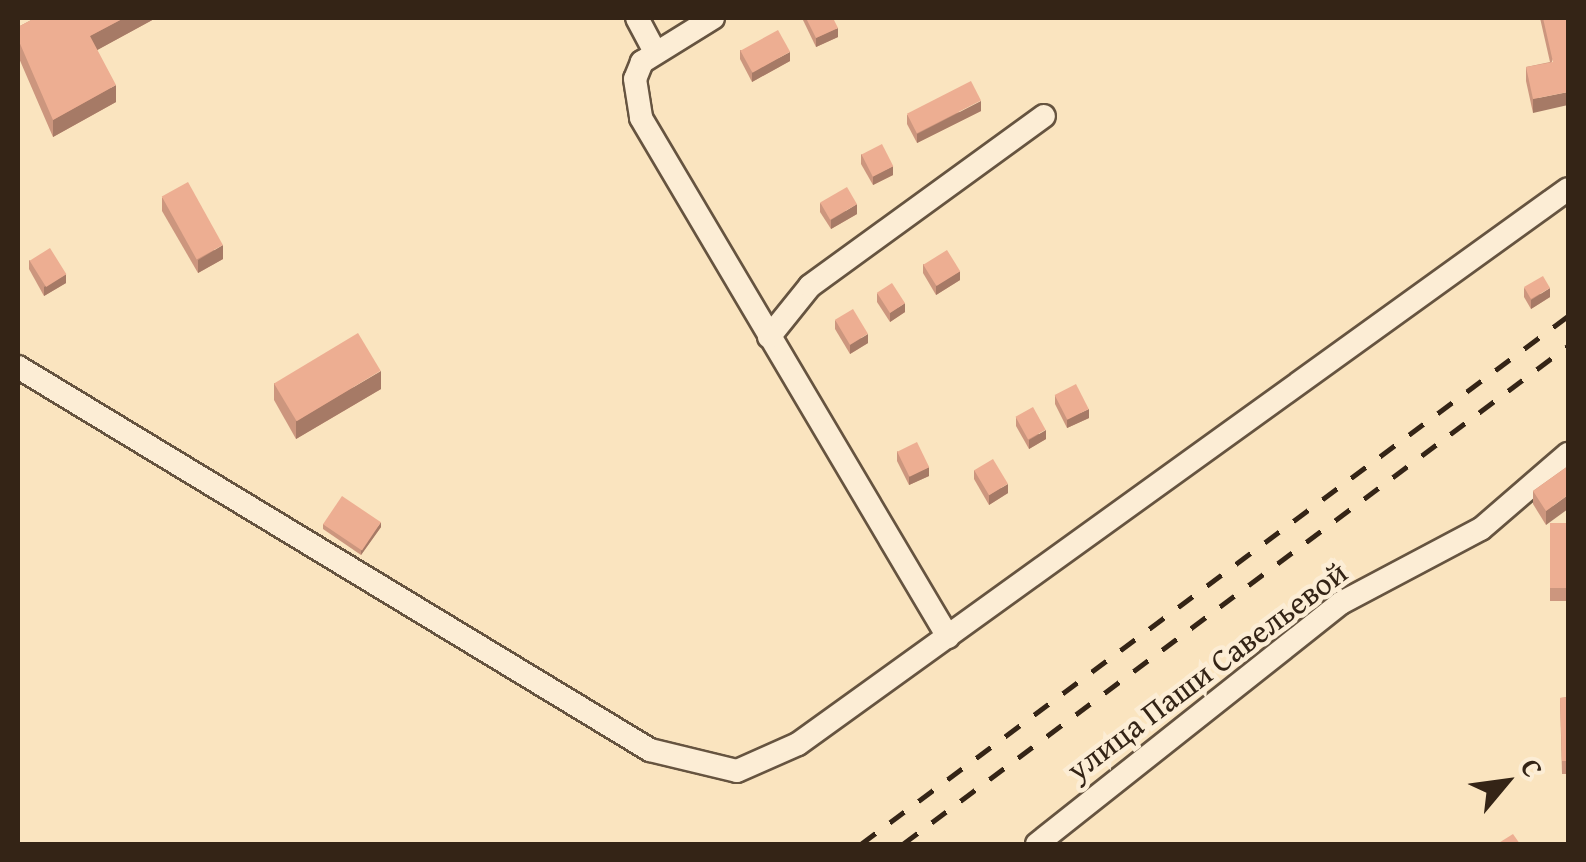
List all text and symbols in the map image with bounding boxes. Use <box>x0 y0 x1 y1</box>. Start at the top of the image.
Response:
street label: улица Паши Савельевой <box>1059 553 1355 789</box>
north arrow <box>1456 732 1556 832</box>
text: С <box>1511 750 1554 784</box>

